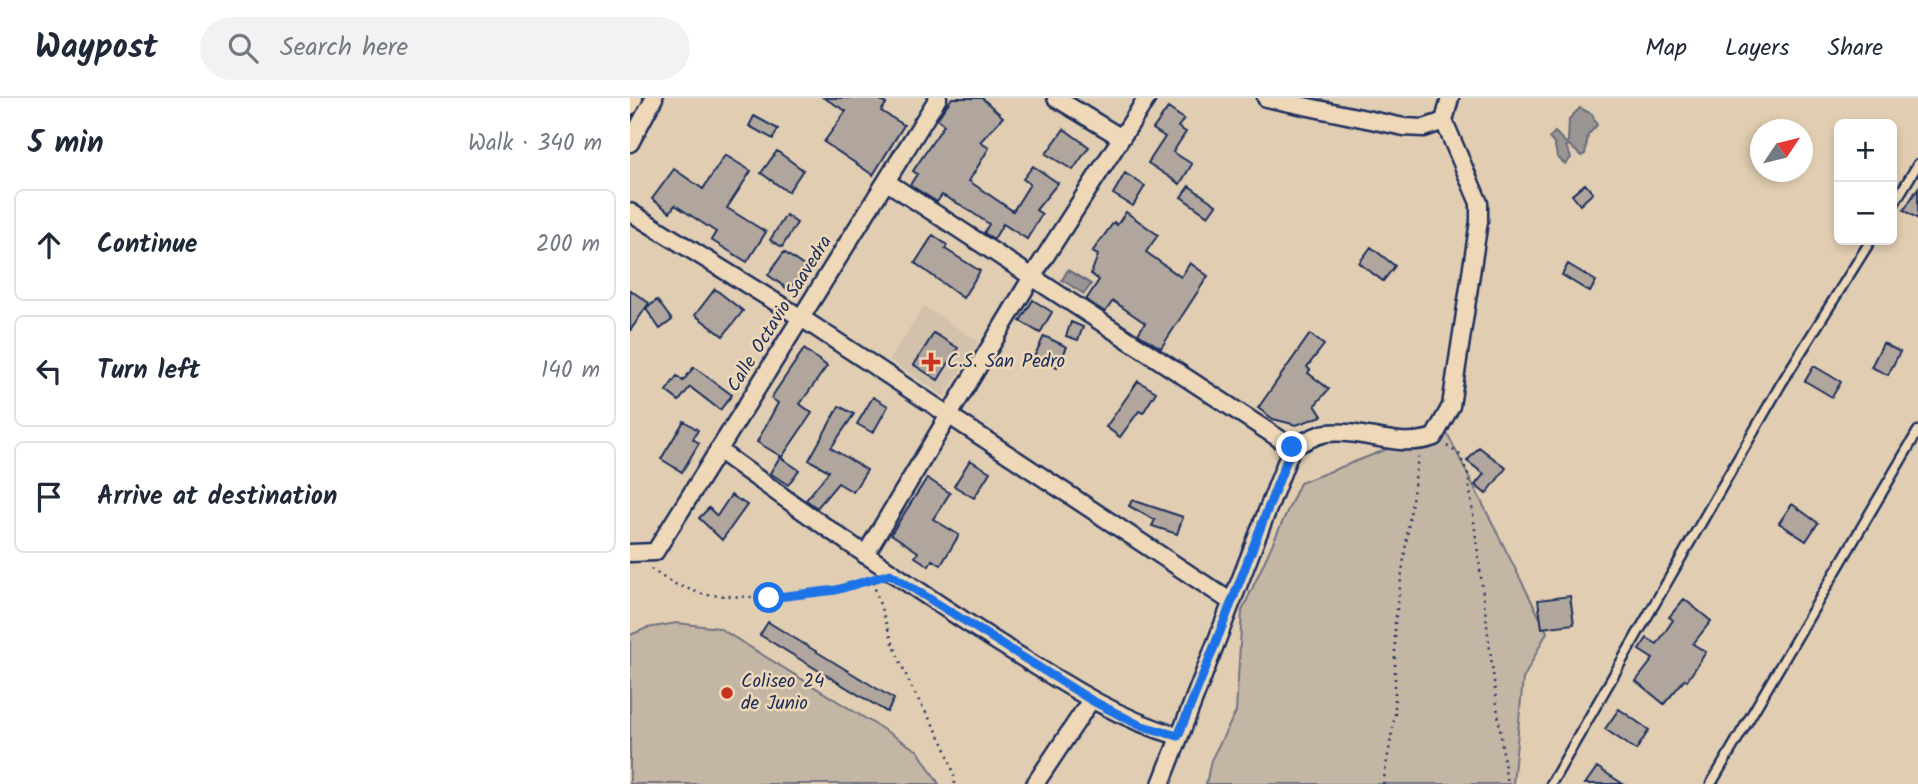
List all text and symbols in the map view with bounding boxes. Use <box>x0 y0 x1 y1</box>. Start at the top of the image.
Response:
search box <box>200 17 690 80</box>
text: Waypost <box>35 22 158 75</box>
text: Search here <box>280 27 408 69</box>
icon: search <box>224 29 262 67</box>
text: Map <box>1645 29 1687 68</box>
text: Layers <box>1725 29 1789 68</box>
text: Share <box>1827 29 1883 68</box>
north arrow <box>1750 119 1813 182</box>
map controls <box>1834 119 1897 245</box>
button: + <box>1834 119 1897 182</box>
text: 5 min <box>28 120 104 168</box>
text: Walk · 340 m <box>468 126 602 162</box>
button: − <box>1834 182 1897 245</box>
text: Continue <box>97 224 198 266</box>
icon: ahead <box>30 226 68 264</box>
text: 200 m <box>536 227 600 263</box>
street label: Calle Octavio Saavedra <box>720 230 840 398</box>
place label: C.S. San Pedro <box>947 347 1065 377</box>
text: Turn left <box>97 350 200 392</box>
icon: left <box>30 352 68 390</box>
marker: C.S. San Pedro <box>921 352 941 372</box>
text: 140 m <box>541 353 600 389</box>
route end <box>1276 431 1307 462</box>
text: Arrive at destination <box>97 476 337 518</box>
icon: arrive <box>30 478 68 516</box>
route start <box>753 582 784 613</box>
place label: Coliseo 24 de Junio <box>741 667 825 719</box>
marker: Coliseo 24 de Junio <box>719 685 735 701</box>

